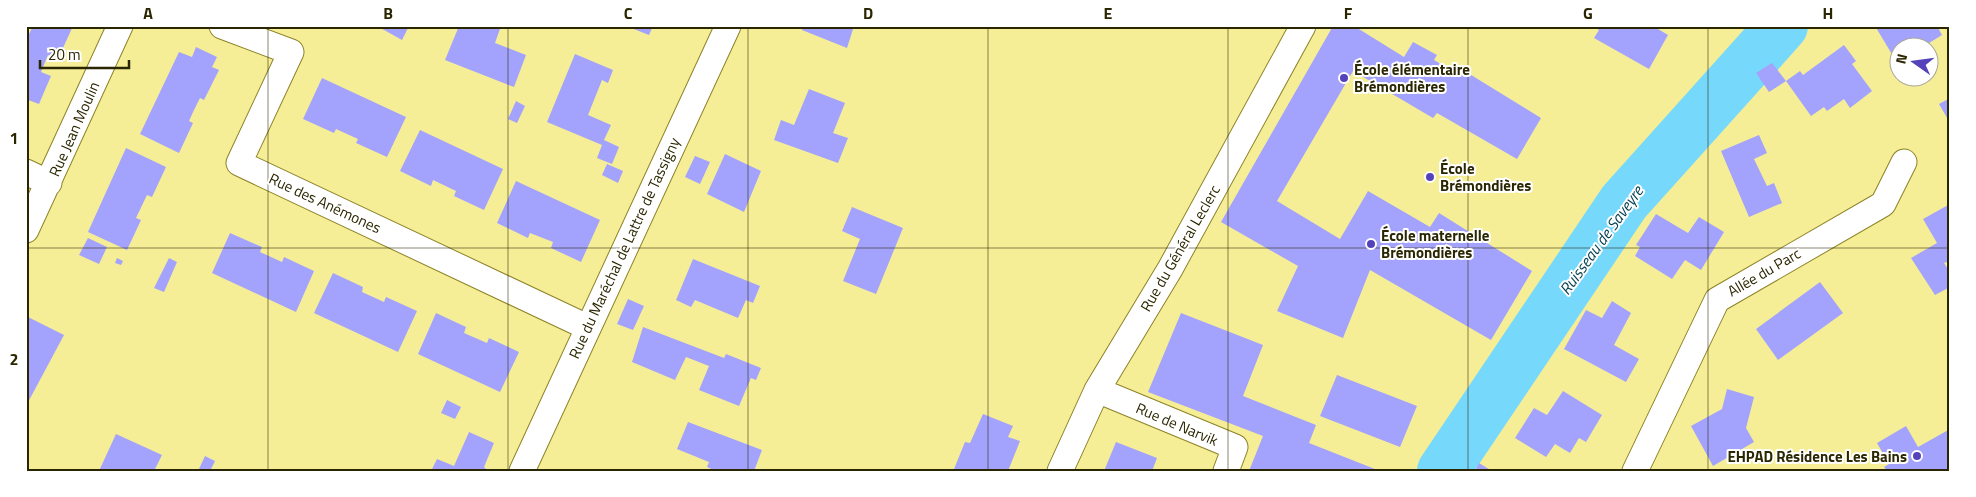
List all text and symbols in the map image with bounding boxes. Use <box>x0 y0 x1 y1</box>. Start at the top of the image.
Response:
text: A <box>143 1 153 25</box>
text: B <box>383 1 393 25</box>
text: C <box>624 1 633 25</box>
text: D <box>863 1 873 25</box>
text: E <box>1104 1 1113 25</box>
text: F <box>1344 1 1353 25</box>
text: G <box>1583 1 1593 25</box>
text: H <box>1823 1 1833 25</box>
scale bar <box>40 38 129 70</box>
north arrow <box>1888 38 1938 88</box>
text: 20 m <box>48 43 81 66</box>
text: N <box>1890 51 1912 66</box>
place label: École élémentaire Brémondières <box>1354 58 1470 98</box>
marker: École élémentaire Brémondières <box>1338 72 1350 84</box>
street label: Rue Jean Moulin <box>43 78 105 180</box>
text: 1 <box>10 126 18 150</box>
street label: Rue du Maréchal de Lattre de Tassigny <box>562 134 686 362</box>
place label: École Brémondières <box>1440 157 1531 197</box>
street label: Rue des Anémones <box>265 167 385 239</box>
marker: École Brémondières <box>1424 171 1436 183</box>
water label: Ruisseau de Saveyre <box>1553 179 1650 299</box>
street label: Rue du Général Leclerc <box>1134 180 1226 316</box>
place label: École maternelle Brémondières <box>1381 224 1490 264</box>
marker: École maternelle Brémondières <box>1365 238 1377 250</box>
street label: Allée du Parc <box>1723 242 1805 302</box>
text: 2 <box>10 347 18 371</box>
street label: Rue de Narvik <box>1132 396 1222 452</box>
place label: EHPAD Résidence Les Bains <box>1727 445 1907 468</box>
marker: EHPAD Résidence Les Bains <box>1911 450 1923 462</box>

